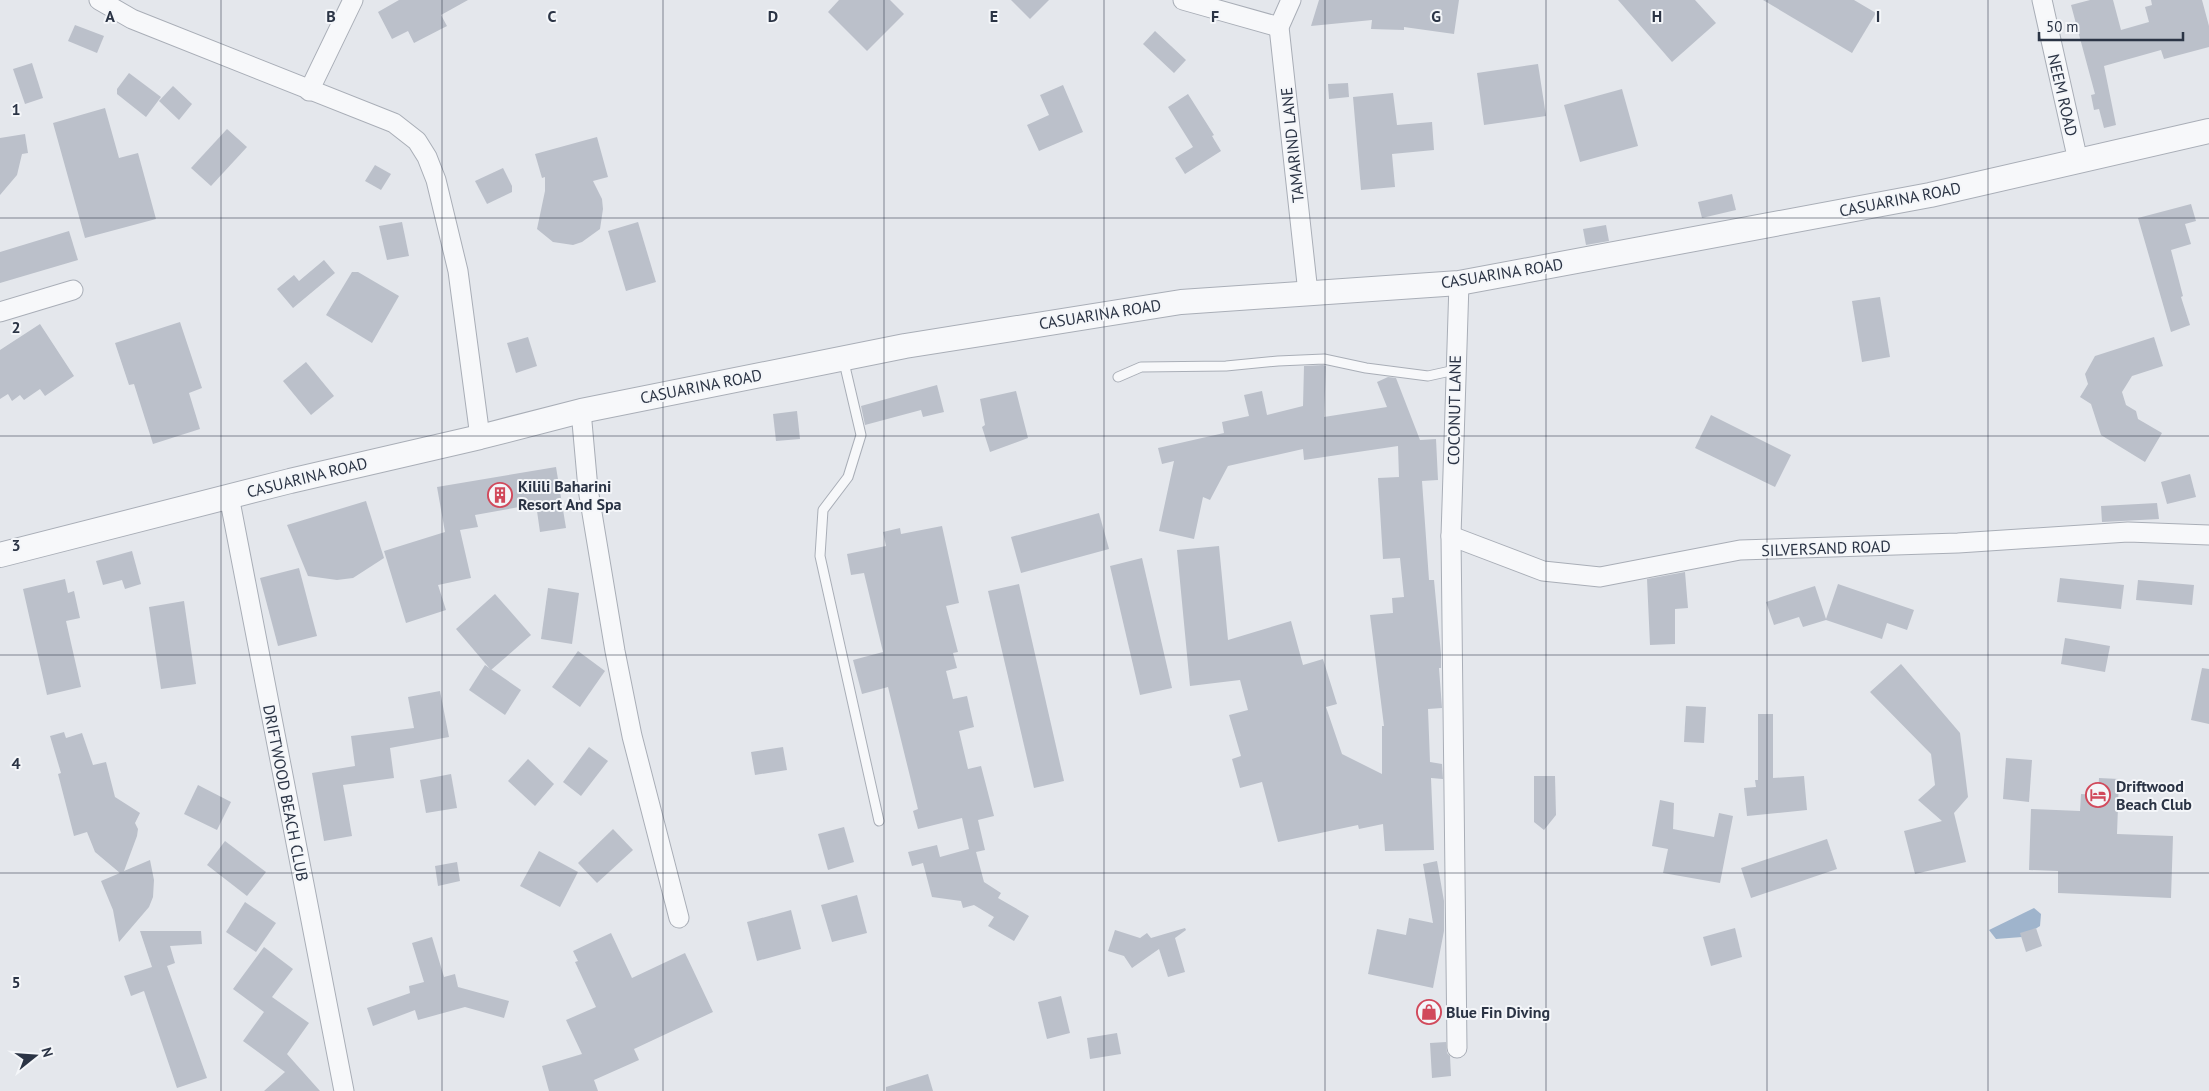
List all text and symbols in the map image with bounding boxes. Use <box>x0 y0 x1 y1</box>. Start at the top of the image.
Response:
text: A <box>105 6 115 26</box>
text: B <box>326 6 336 26</box>
text: C <box>548 6 557 26</box>
text: D <box>768 6 778 26</box>
text: E <box>990 6 998 26</box>
text: F <box>1211 6 1219 26</box>
text: G <box>1431 6 1441 26</box>
text: H <box>1652 6 1662 26</box>
text: I <box>1876 6 1880 26</box>
scale bar <box>2039 10 2183 42</box>
text: 50 m <box>2046 17 2079 36</box>
street label: NEEM ROAD <box>2044 52 2082 138</box>
street label: TAMARIND LANE <box>1276 86 1308 204</box>
text: 1 <box>11 99 21 119</box>
street label: CASUARINA ROAD <box>1837 177 1963 221</box>
street label: CASUARINA ROAD <box>1439 253 1565 293</box>
street label: CASUARINA ROAD <box>1037 294 1163 334</box>
text: 2 <box>11 317 21 337</box>
street label: COCONUT LANE <box>1443 355 1465 465</box>
street label: CASUARINA ROAD <box>638 364 764 408</box>
street label: CASUARINA ROAD <box>245 452 369 502</box>
place label: Kilili Baharini Resort And Spa <box>518 476 622 514</box>
building icon: Kilili Baharini Resort And Spa <box>487 482 513 508</box>
text: 3 <box>11 535 21 555</box>
street label: SILVERSAND ROAD <box>1761 536 1891 560</box>
street label: DRIFTWOOD BEACH CLUB <box>259 703 313 883</box>
text: 4 <box>11 753 21 773</box>
place label: Driftwood Beach Club <box>2116 776 2192 814</box>
hotel icon: Driftwood Beach Club <box>2085 782 2111 808</box>
text: 5 <box>11 972 21 992</box>
shop icon: Blue Fin Diving <box>1416 999 1442 1025</box>
place label: Blue Fin Diving <box>1446 1002 1550 1022</box>
north arrow <box>10 1031 60 1081</box>
text: N <box>37 1045 57 1059</box>

